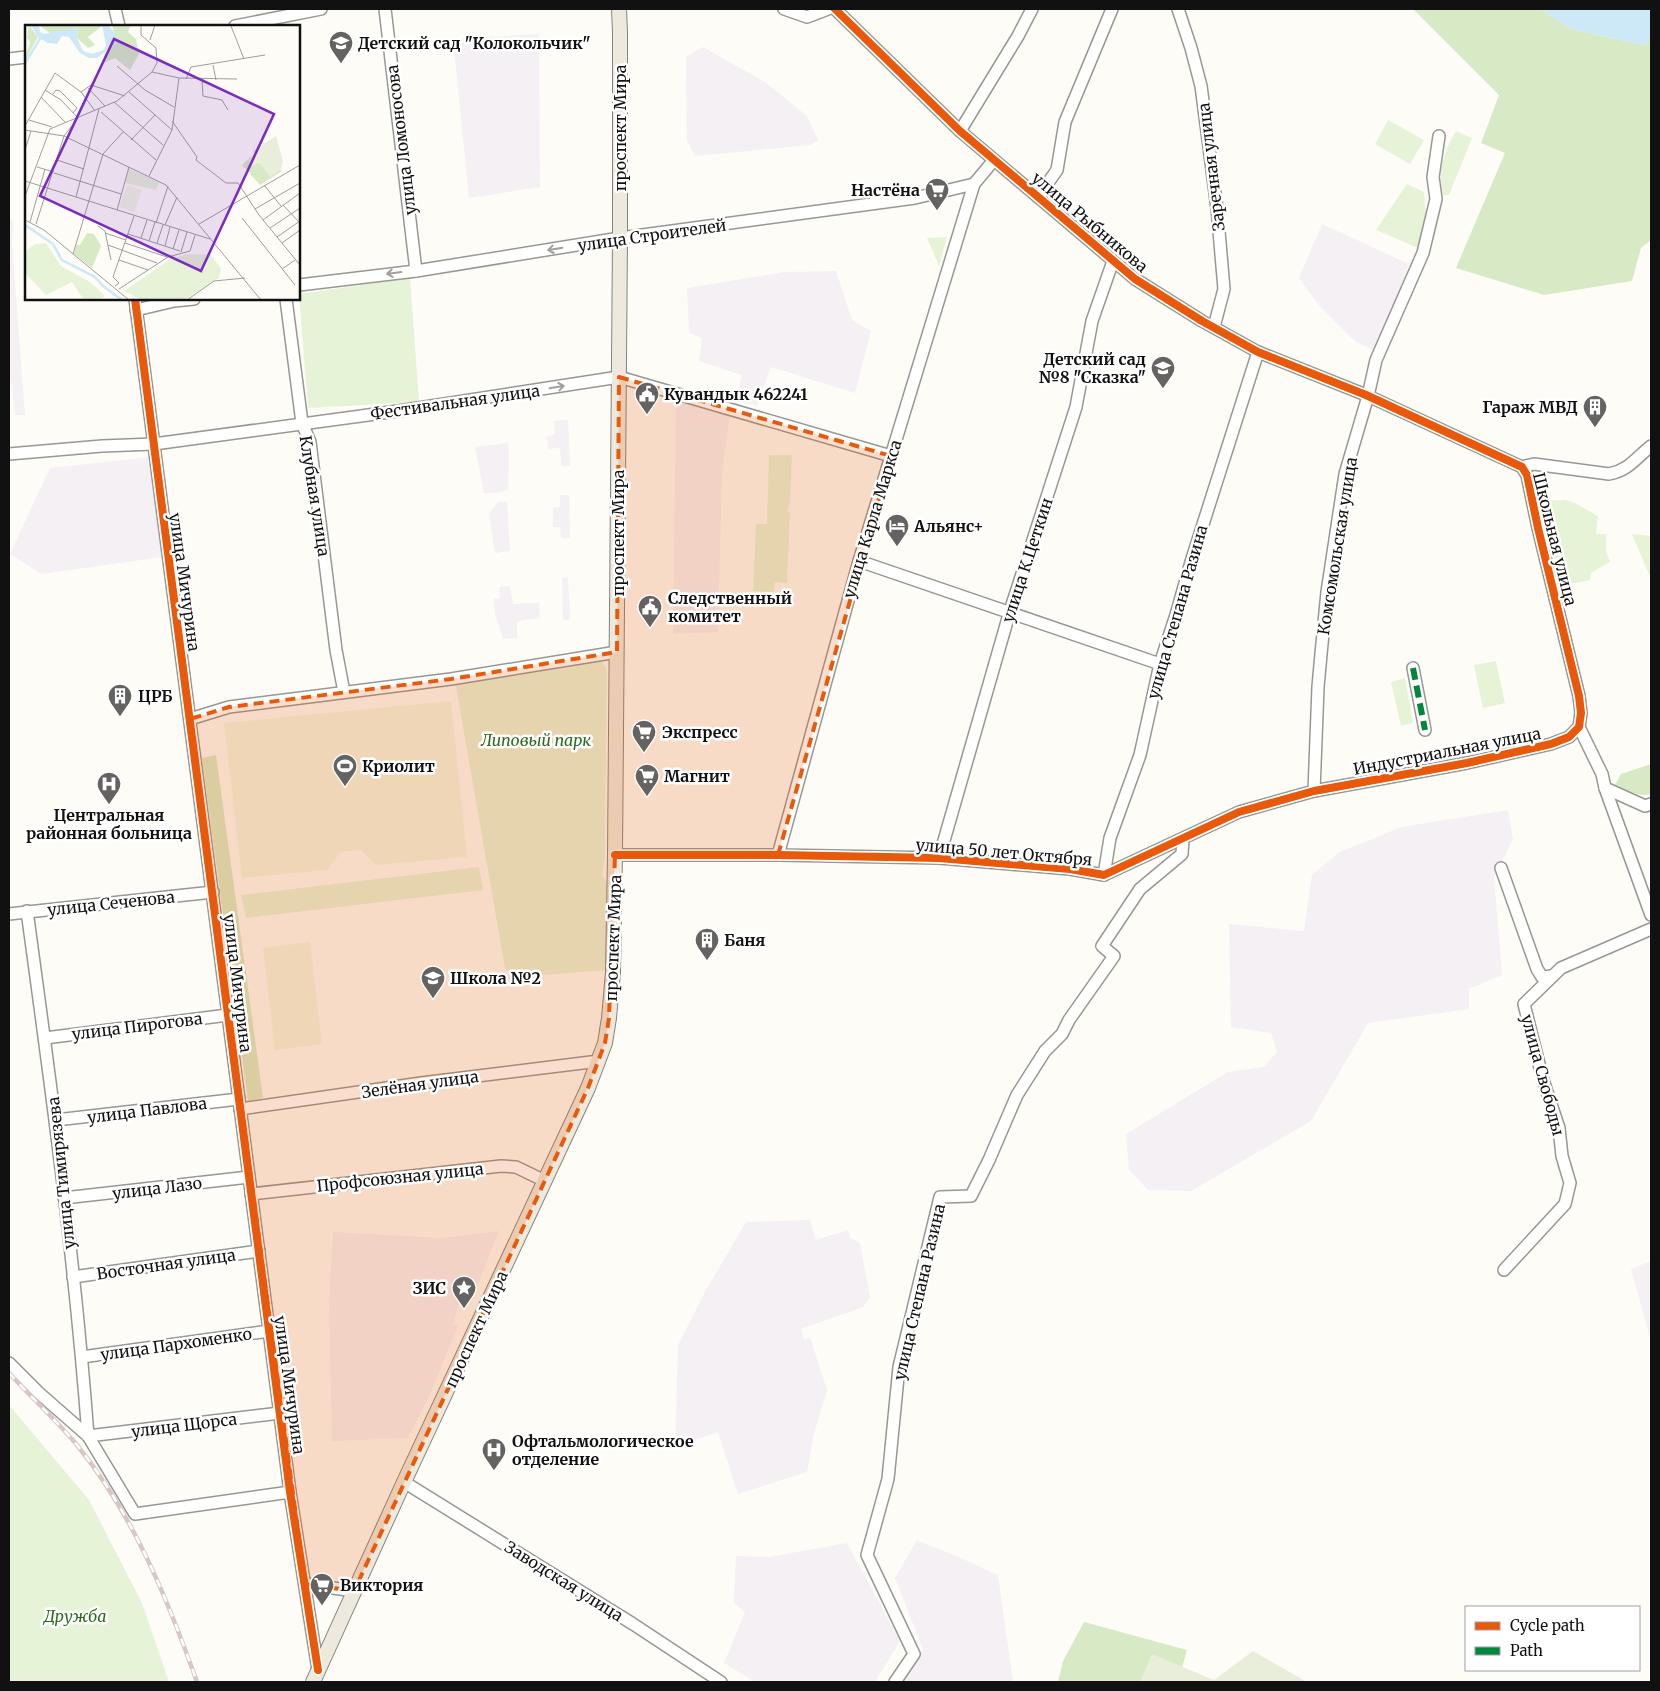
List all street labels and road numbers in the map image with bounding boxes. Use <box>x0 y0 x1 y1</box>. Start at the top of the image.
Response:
street label: улица Ломоносова <box>382 63 420 216</box>
street label: проспект Мира <box>610 64 630 191</box>
street label: Заречная улица <box>1193 101 1229 232</box>
street label: улица Рыбникова <box>1028 168 1152 277</box>
street label: улица Строителей <box>576 215 728 255</box>
street label: Фестивальная улица <box>369 380 541 424</box>
street label: Клубная улица <box>296 434 334 558</box>
street label: улица Карла Маркса <box>838 437 906 601</box>
street label: Комсомольская улица <box>1313 455 1361 636</box>
street label: проспект Мира <box>608 469 628 596</box>
street label: Школьная улица <box>1529 470 1581 608</box>
street label: улица К.Цеткин <box>997 495 1057 625</box>
street label: улица Мичурина <box>165 512 205 653</box>
street label: улица Степана Разина <box>1143 522 1212 701</box>
street label: Индустриальная улица <box>1351 723 1543 779</box>
street label: улица 50 лет Октября <box>915 834 1093 870</box>
street label: проспект Мира <box>601 874 625 1002</box>
street label: улица Сеченова <box>46 886 176 920</box>
street label: улица Мичурина <box>220 913 256 1054</box>
street label: улица Пирогова <box>71 1008 204 1044</box>
street label: улица Свободы <box>1517 1012 1569 1138</box>
street label: Зелёная улица <box>360 1066 480 1102</box>
street label: улица Павлова <box>86 1093 208 1127</box>
street label: улица Тимирязева <box>43 1095 79 1250</box>
street label: Профсоюзная улица <box>316 1158 485 1196</box>
street label: улица Лазо <box>111 1173 203 1203</box>
street label: улица Степана Разина <box>889 1201 949 1382</box>
street label: Восточная улица <box>95 1244 237 1284</box>
street label: проспект Мира <box>440 1267 512 1391</box>
street label: улица Мичурина <box>270 1315 310 1456</box>
street label: улица Пархоменко <box>99 1323 253 1365</box>
street label: улица Щорса <box>130 1409 238 1441</box>
street label: Заводская улица <box>501 1537 627 1626</box>

